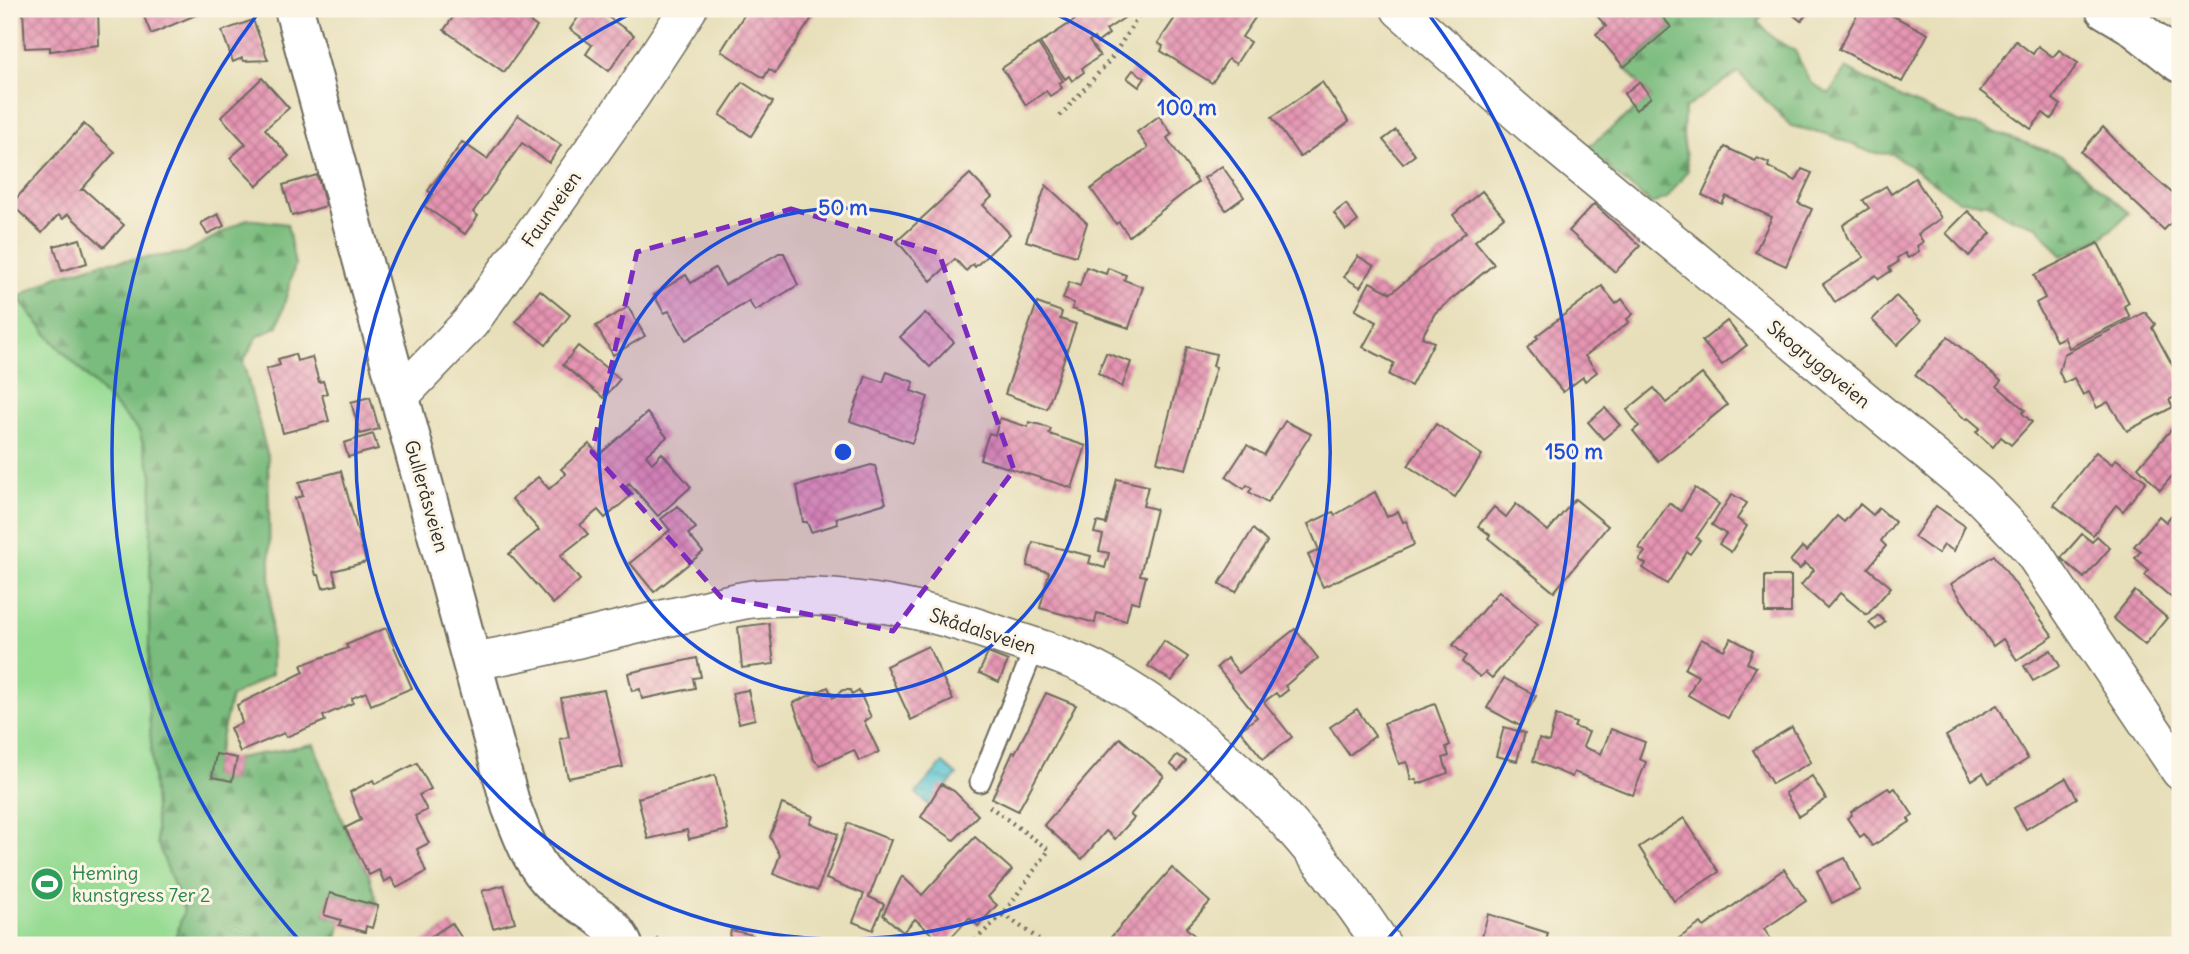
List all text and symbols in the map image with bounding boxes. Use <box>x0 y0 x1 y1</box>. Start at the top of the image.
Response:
text: 100 m <box>1157 94 1217 121</box>
street label: Faunveien <box>516 166 586 252</box>
text: 50 m <box>818 194 868 221</box>
street label: Skogryggveien <box>1762 315 1876 413</box>
street label: Gulleråsveien <box>400 437 454 555</box>
text: 150 m <box>1545 438 1603 465</box>
centre of rings <box>831 440 855 464</box>
street label: Skådalsveien <box>927 602 1039 660</box>
place label: Heming kunstgress 7er 2 <box>72 861 210 907</box>
sports icon: Heming kunstgress 7er 2 <box>28 865 66 903</box>

